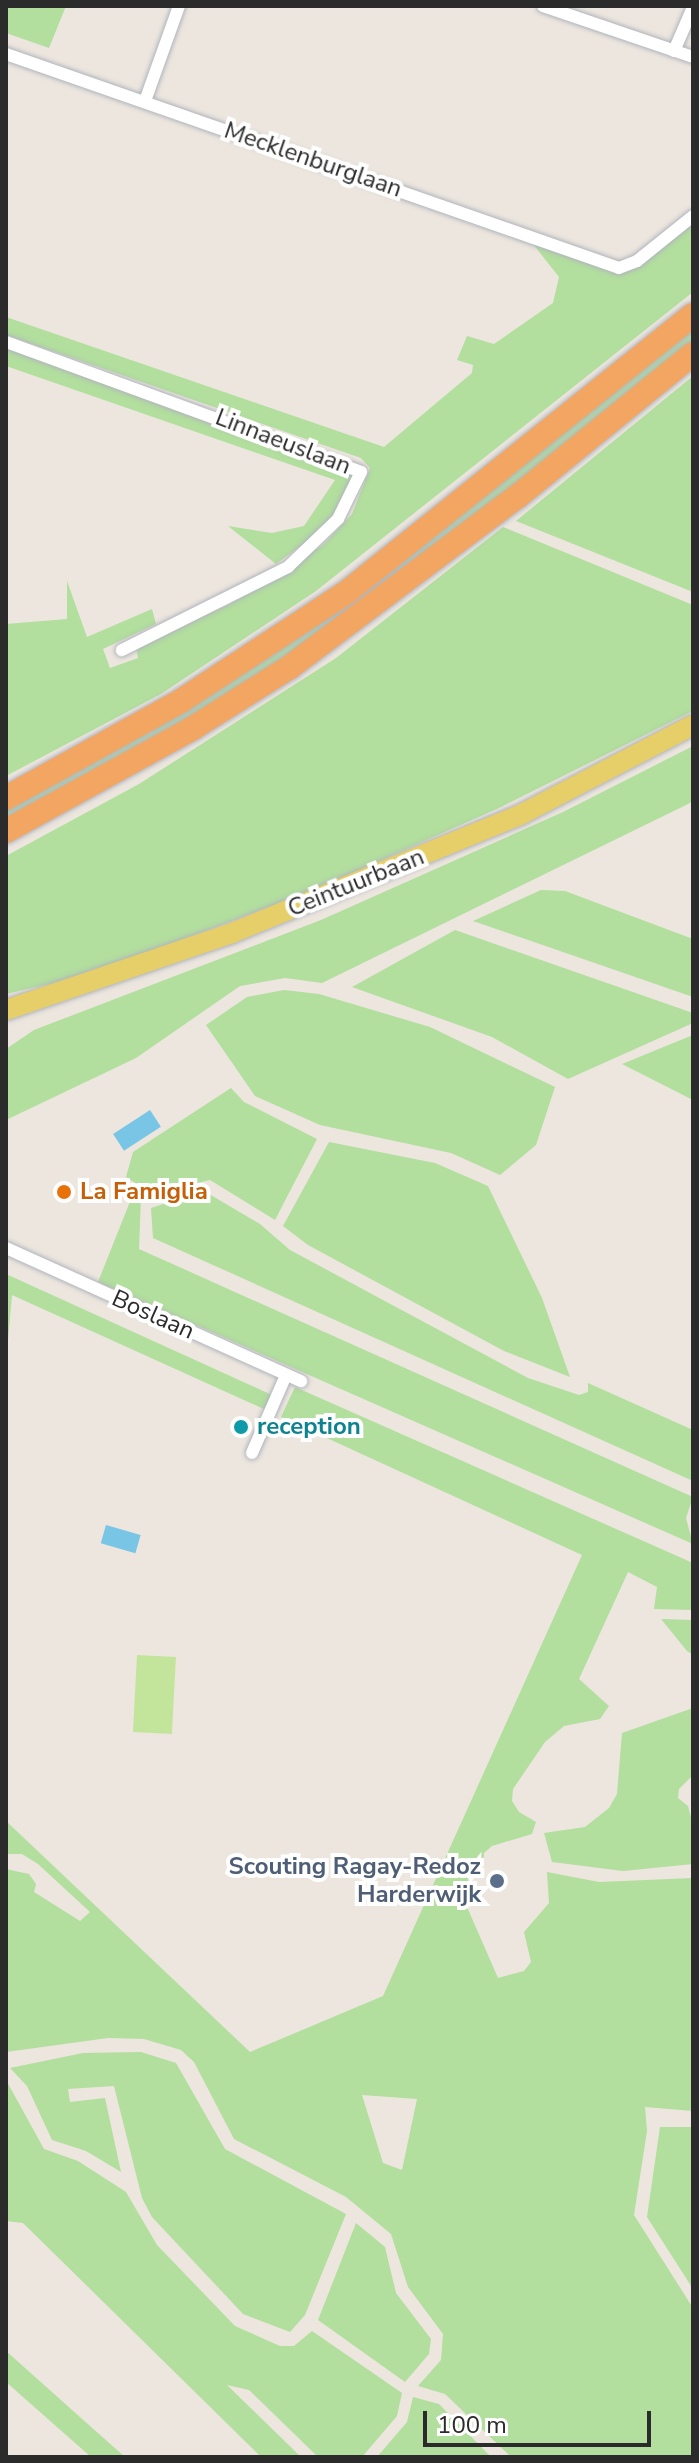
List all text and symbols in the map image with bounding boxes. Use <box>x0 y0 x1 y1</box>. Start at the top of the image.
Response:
street label: Mecklenburglaan <box>220 116 406 204</box>
street label: Linnaeuslaan <box>211 403 355 481</box>
street label: Ceintuurbaan <box>284 843 428 923</box>
place label: La Famiglia <box>80 1178 208 1206</box>
marker: La Famiglia <box>55 1183 73 1201</box>
street label: Boslaan <box>107 1284 199 1346</box>
place label: reception <box>257 1413 361 1441</box>
marker: reception <box>232 1418 250 1436</box>
place label: Scouting Ragay-Redoz Harderwijk <box>229 1853 481 1909</box>
marker: Scouting Ragay-Redoz Harderwijk <box>488 1872 506 1890</box>
scale bar <box>427 2395 655 2445</box>
text: 100 m <box>437 2409 507 2441</box>

